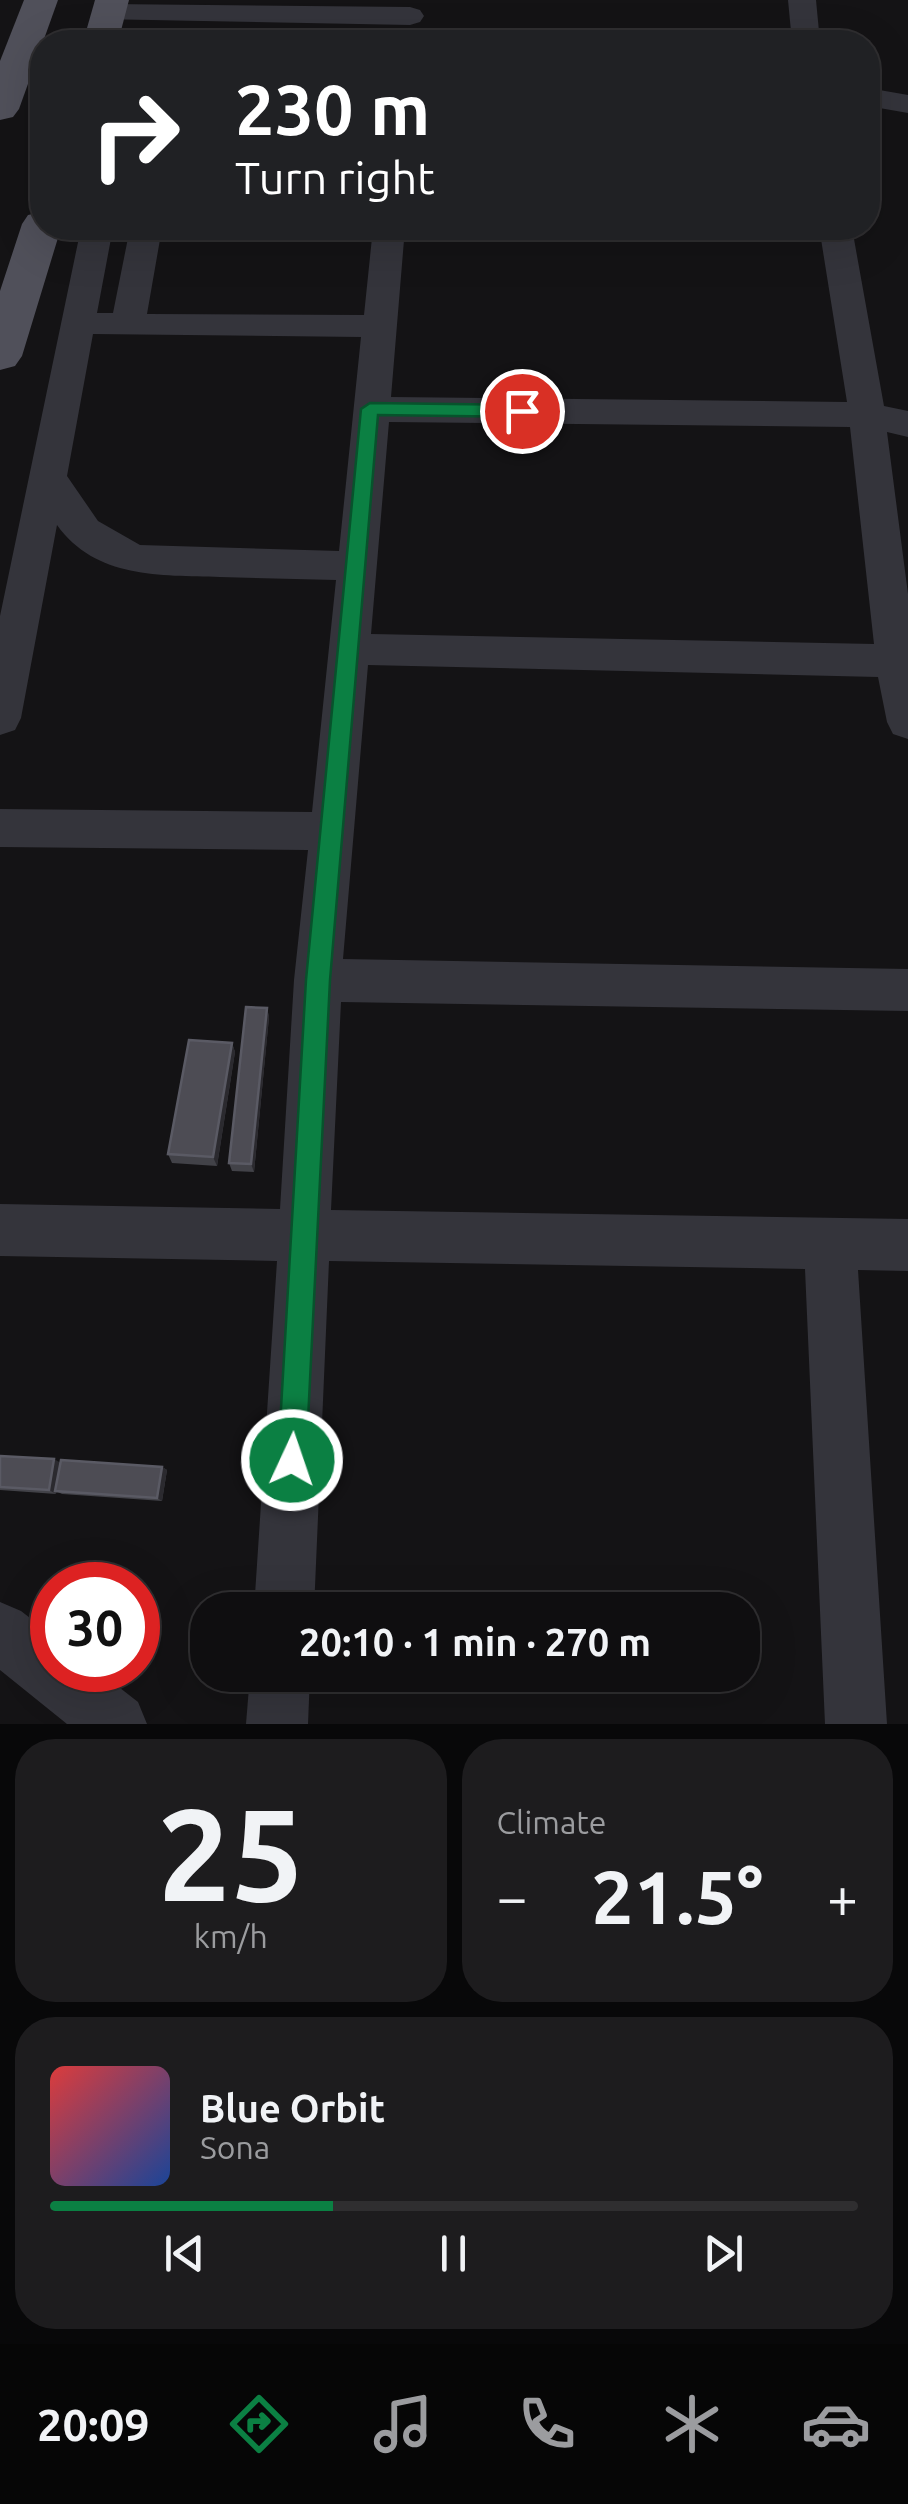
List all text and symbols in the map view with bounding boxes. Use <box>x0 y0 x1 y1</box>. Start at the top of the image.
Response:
icon: right <box>70 70 200 200</box>
text: 230 m <box>235 70 430 148</box>
text: Turn right <box>235 152 435 203</box>
pin <box>480 369 565 454</box>
icon: arrive <box>495 384 550 439</box>
position arrow <box>240 1408 344 1512</box>
speed limit sign: 30 <box>30 1562 160 1692</box>
text: 20:10 · 1 min · 270 m <box>299 1621 651 1663</box>
text: 25 <box>157 1780 304 1926</box>
text: Climate <box>497 1804 607 1840</box>
text: 21.5° <box>591 1854 763 1938</box>
text: − <box>497 1866 528 1927</box>
text: + <box>827 1866 858 1927</box>
text: km/h <box>194 1918 268 1954</box>
text: Blue Orbit <box>200 2087 385 2129</box>
text: Sona <box>200 2129 270 2165</box>
icon: previous <box>157 2226 212 2281</box>
icon: pause <box>426 2226 481 2281</box>
icon: next <box>696 2226 751 2281</box>
icon: directions <box>224 2389 294 2459</box>
icon: music <box>368 2389 438 2459</box>
icon: phone <box>512 2389 582 2459</box>
icon: climate <box>657 2389 727 2459</box>
icon: car <box>801 2389 871 2459</box>
text: 20:09 <box>37 2399 150 2450</box>

